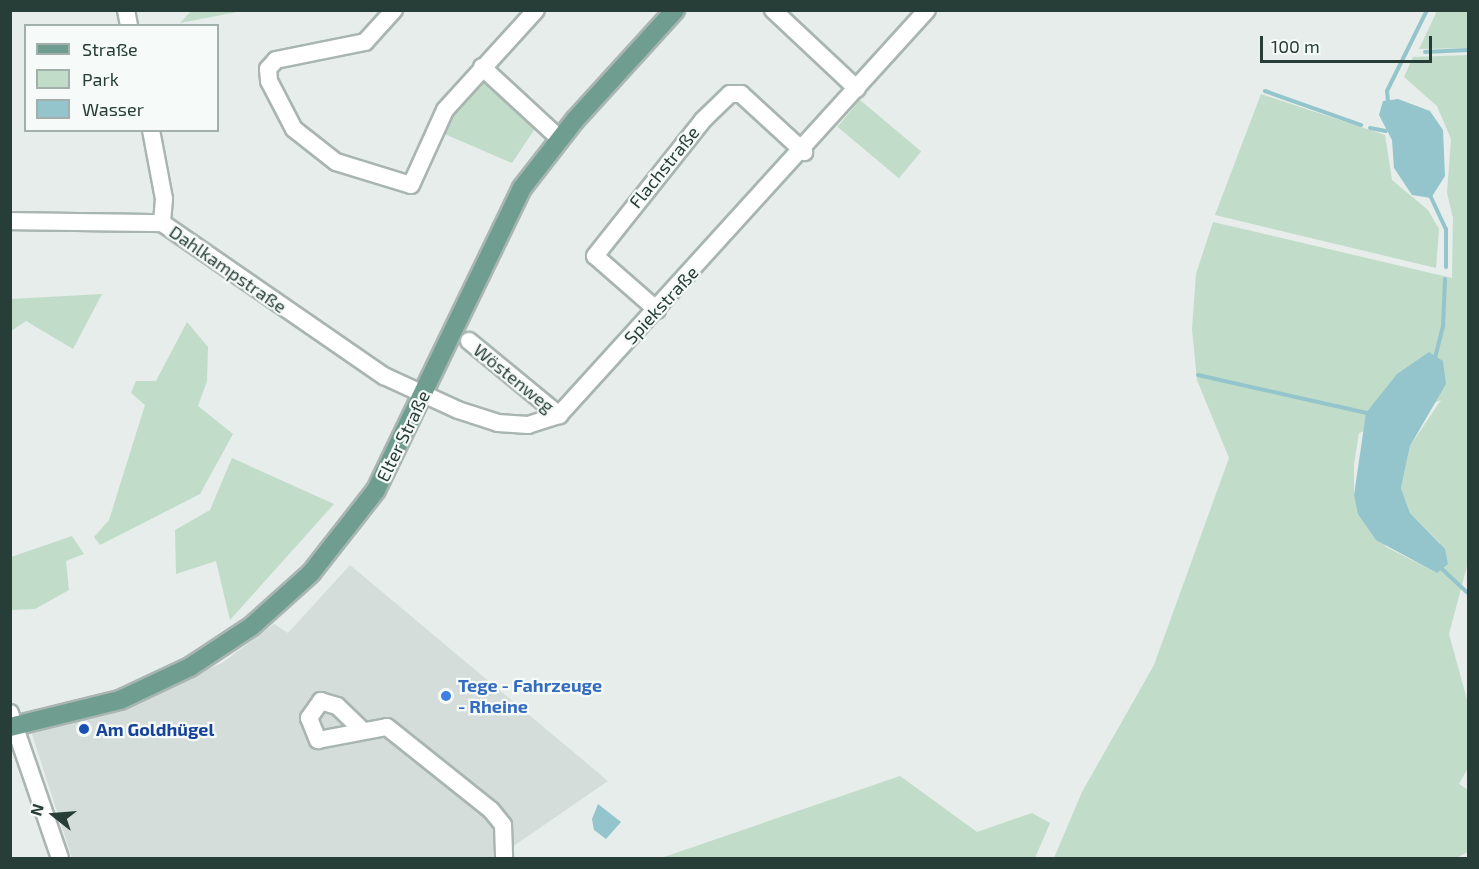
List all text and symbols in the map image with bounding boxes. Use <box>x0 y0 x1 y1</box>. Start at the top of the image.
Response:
legend <box>24 24 219 132</box>
scale bar <box>1263 24 1436 62</box>
text: 100 m <box>1271 35 1320 57</box>
text: Straße <box>82 38 138 60</box>
text: Park <box>82 68 119 90</box>
text: Wasser <box>82 98 144 120</box>
street label: Flachstraße <box>624 122 704 212</box>
street label: Dahlkampstraße <box>165 221 291 317</box>
street label: Spiekstraße <box>619 262 703 348</box>
street label: Wöstenweg <box>469 339 559 417</box>
street label: Elter Straße <box>372 387 434 485</box>
place label: Tege - Fahrzeuge - Rheine <box>458 675 602 718</box>
marker: Tege - Fahrzeuge - Rheine <box>439 689 453 703</box>
place label: Am Goldhügel <box>96 718 214 740</box>
marker: Am Goldhügel <box>77 722 91 736</box>
north arrow <box>24 785 84 845</box>
text: N <box>26 801 47 818</box>

